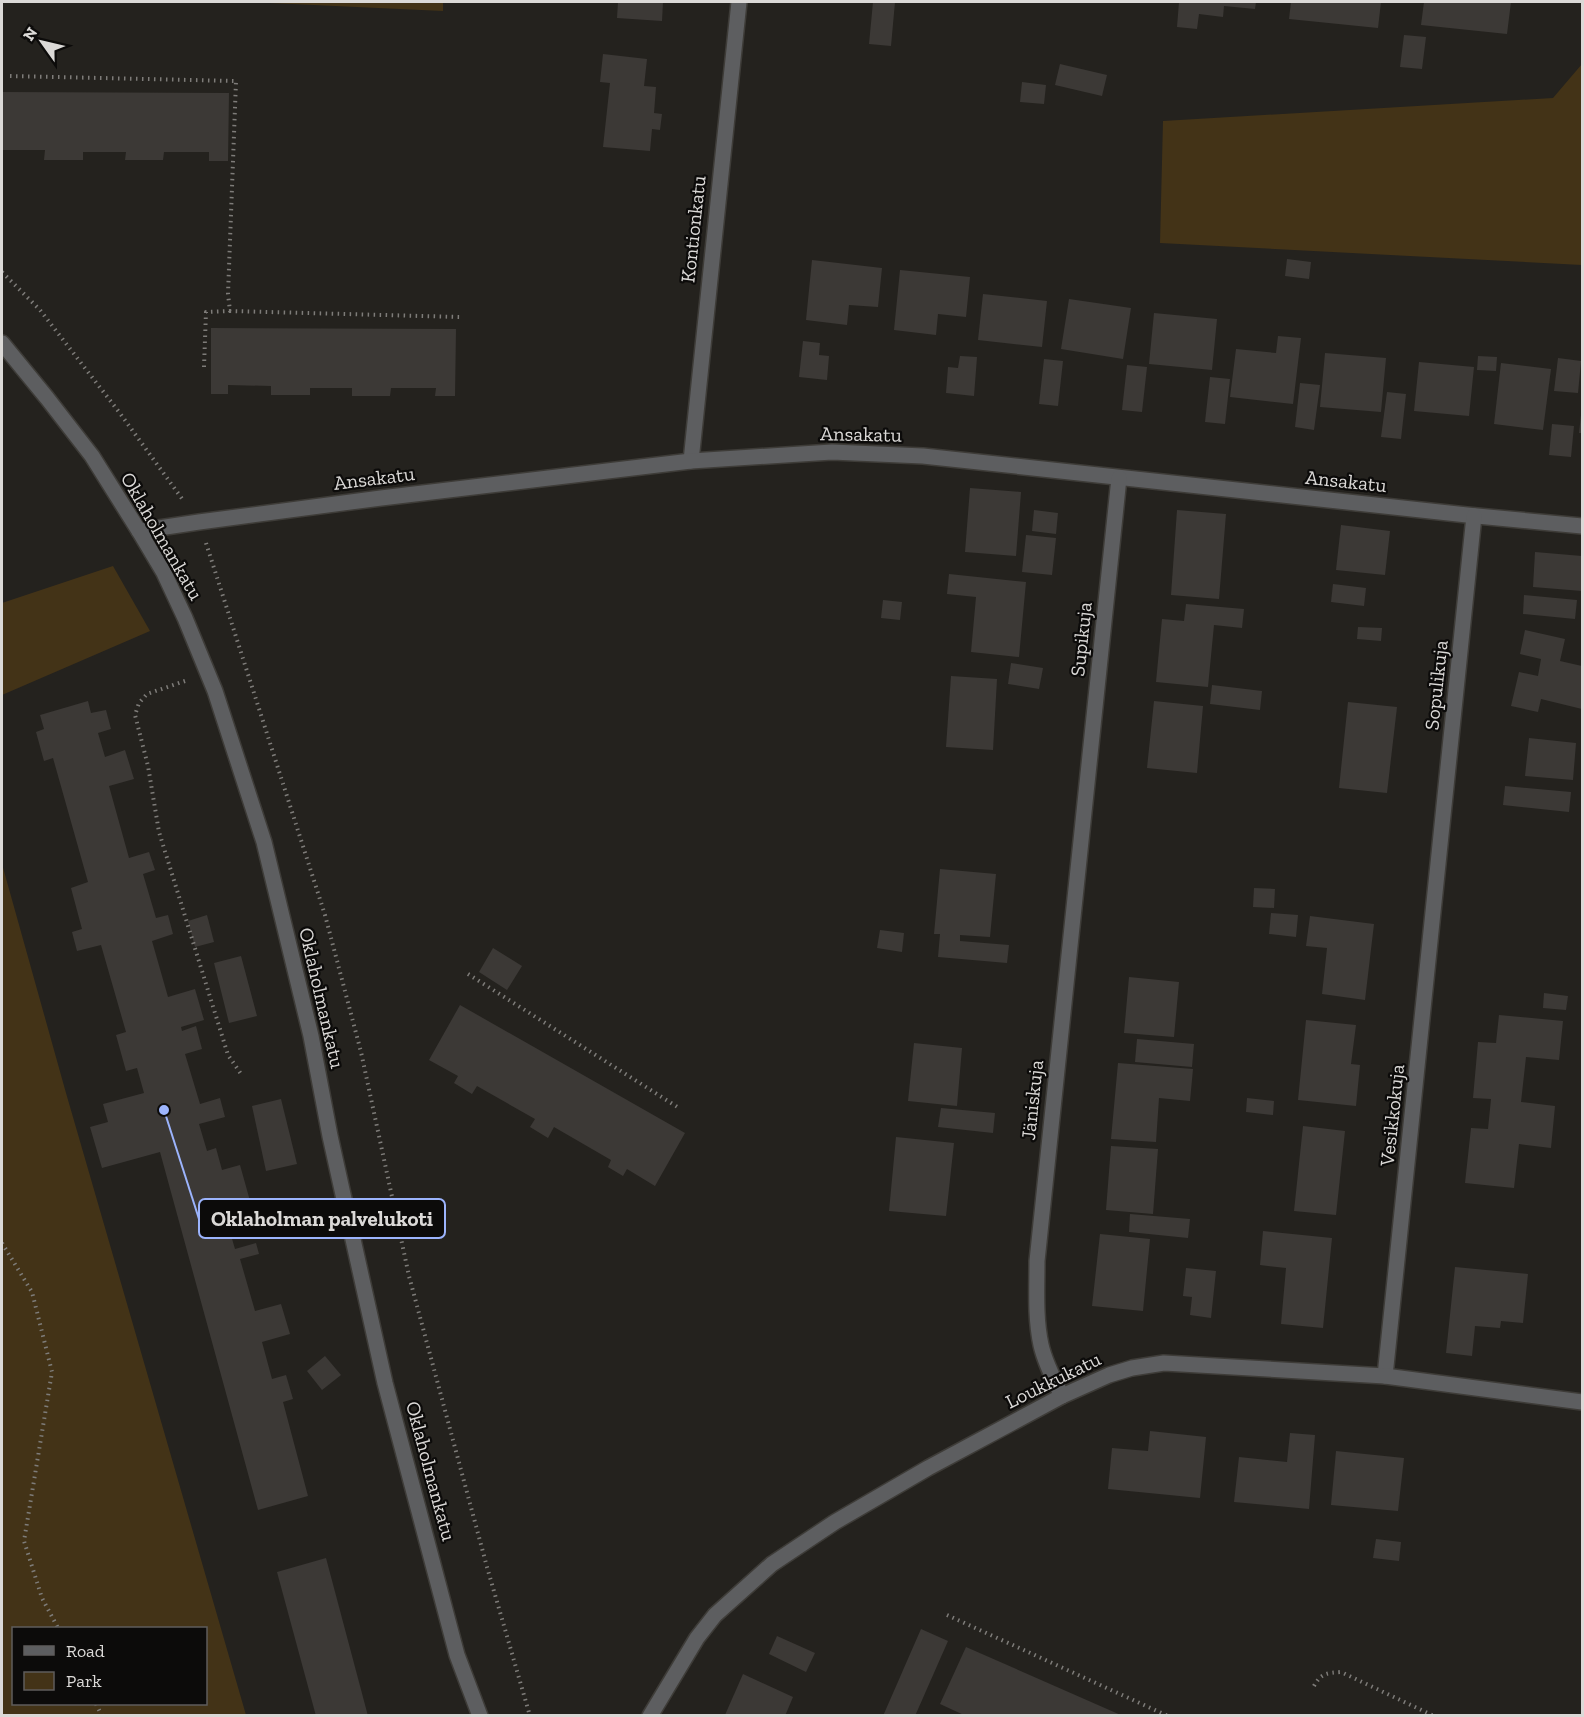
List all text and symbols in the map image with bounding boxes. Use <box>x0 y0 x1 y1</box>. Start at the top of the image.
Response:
north arrow <box>12 12 72 72</box>
text: N <box>19 24 41 44</box>
street label: Kontionkatu <box>675 174 711 284</box>
street label: Ansakatu <box>820 421 902 447</box>
street label: Ansakatu <box>332 461 416 495</box>
street label: Ansakatu <box>1304 465 1388 497</box>
street label: Oklaholmankatu <box>116 468 208 604</box>
street label: Supikuja <box>1065 600 1097 677</box>
street label: Sopulikuja <box>1419 638 1453 731</box>
street label: Oklaholmankatu <box>294 925 350 1071</box>
street label: Jäniskuja <box>1016 1058 1048 1141</box>
street label: Vesikkokuja <box>1375 1062 1409 1168</box>
callout: Oklaholman palvelukoti <box>199 1199 445 1238</box>
text: Oklaholman palvelukoti <box>211 1206 433 1231</box>
street label: Loukkukatu <box>1001 1347 1105 1413</box>
street label: Oklaholmankatu <box>401 1399 461 1543</box>
legend <box>12 1627 207 1705</box>
text: Road <box>66 1640 105 1662</box>
text: Park <box>66 1670 102 1692</box>

